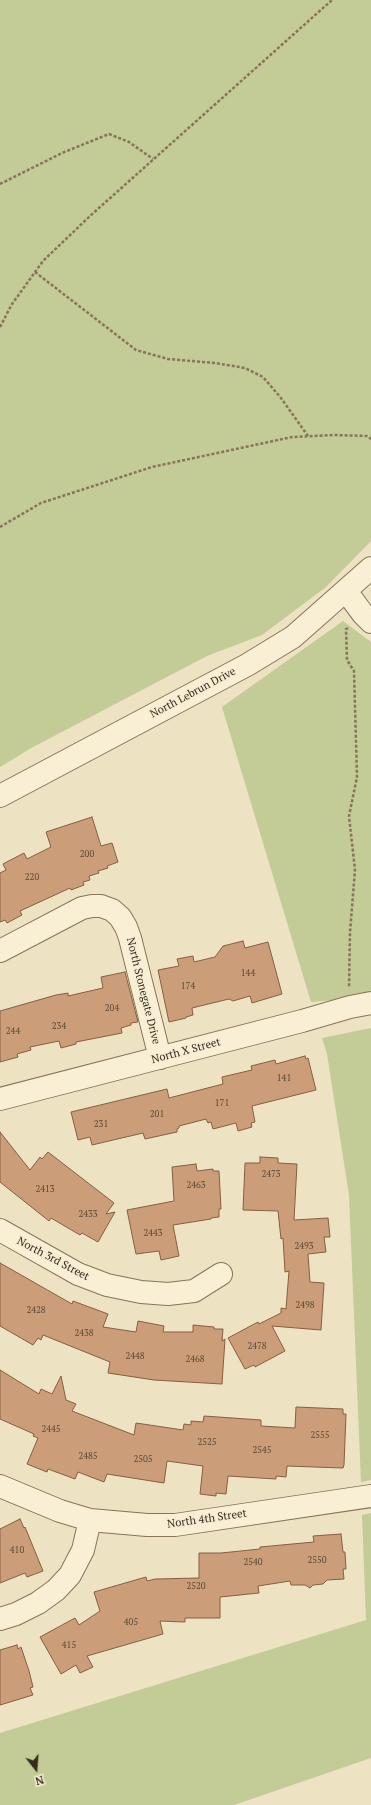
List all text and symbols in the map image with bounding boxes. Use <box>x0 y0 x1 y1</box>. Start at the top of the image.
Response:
street label: North Lebrun Drive <box>148 665 238 721</box>
house number: 200 <box>80 849 94 859</box>
house number: 220 <box>25 872 39 882</box>
street label: North Stonegate Drive <box>123 936 163 1046</box>
house number: 144 <box>241 968 255 978</box>
house number: 174 <box>181 981 195 991</box>
house number: 204 <box>105 1003 119 1013</box>
house number: 234 <box>52 1021 66 1031</box>
house number: 244 <box>6 1026 20 1036</box>
street label: North X Street <box>150 1035 222 1067</box>
house number: 141 <box>277 1073 291 1083</box>
house number: 171 <box>215 1098 229 1108</box>
house number: 201 <box>150 1109 164 1119</box>
house number: 231 <box>94 1119 108 1129</box>
house number: 2473 <box>261 1169 281 1179</box>
house number: 2463 <box>186 1180 206 1190</box>
house number: 2413 <box>35 1184 55 1194</box>
house number: 2433 <box>78 1209 98 1219</box>
house number: 2443 <box>143 1228 163 1238</box>
street label: North 3rd Street <box>15 1234 91 1284</box>
house number: 2493 <box>294 1241 314 1251</box>
house number: 2498 <box>295 1300 315 1310</box>
house number: 2428 <box>26 1305 46 1315</box>
house number: 2438 <box>74 1328 94 1338</box>
house number: 2478 <box>247 1341 267 1351</box>
house number: 2448 <box>125 1351 145 1361</box>
house number: 2468 <box>185 1354 205 1364</box>
house number: 2445 <box>41 1424 61 1434</box>
house number: 2555 <box>310 1430 330 1440</box>
house number: 2525 <box>197 1437 217 1447</box>
house number: 2545 <box>252 1445 272 1455</box>
house number: 2485 <box>78 1451 98 1461</box>
house number: 2505 <box>133 1454 153 1464</box>
street label: North 4th Street <box>166 1507 248 1531</box>
house number: 410 <box>10 1545 24 1555</box>
house number: 2550 <box>307 1555 327 1565</box>
house number: 2540 <box>243 1557 263 1567</box>
house number: 2520 <box>186 1581 206 1591</box>
house number: 405 <box>124 1617 138 1627</box>
house number: 415 <box>62 1640 76 1650</box>
north arrow <box>16 1749 56 1789</box>
text: N <box>33 1773 46 1788</box>

